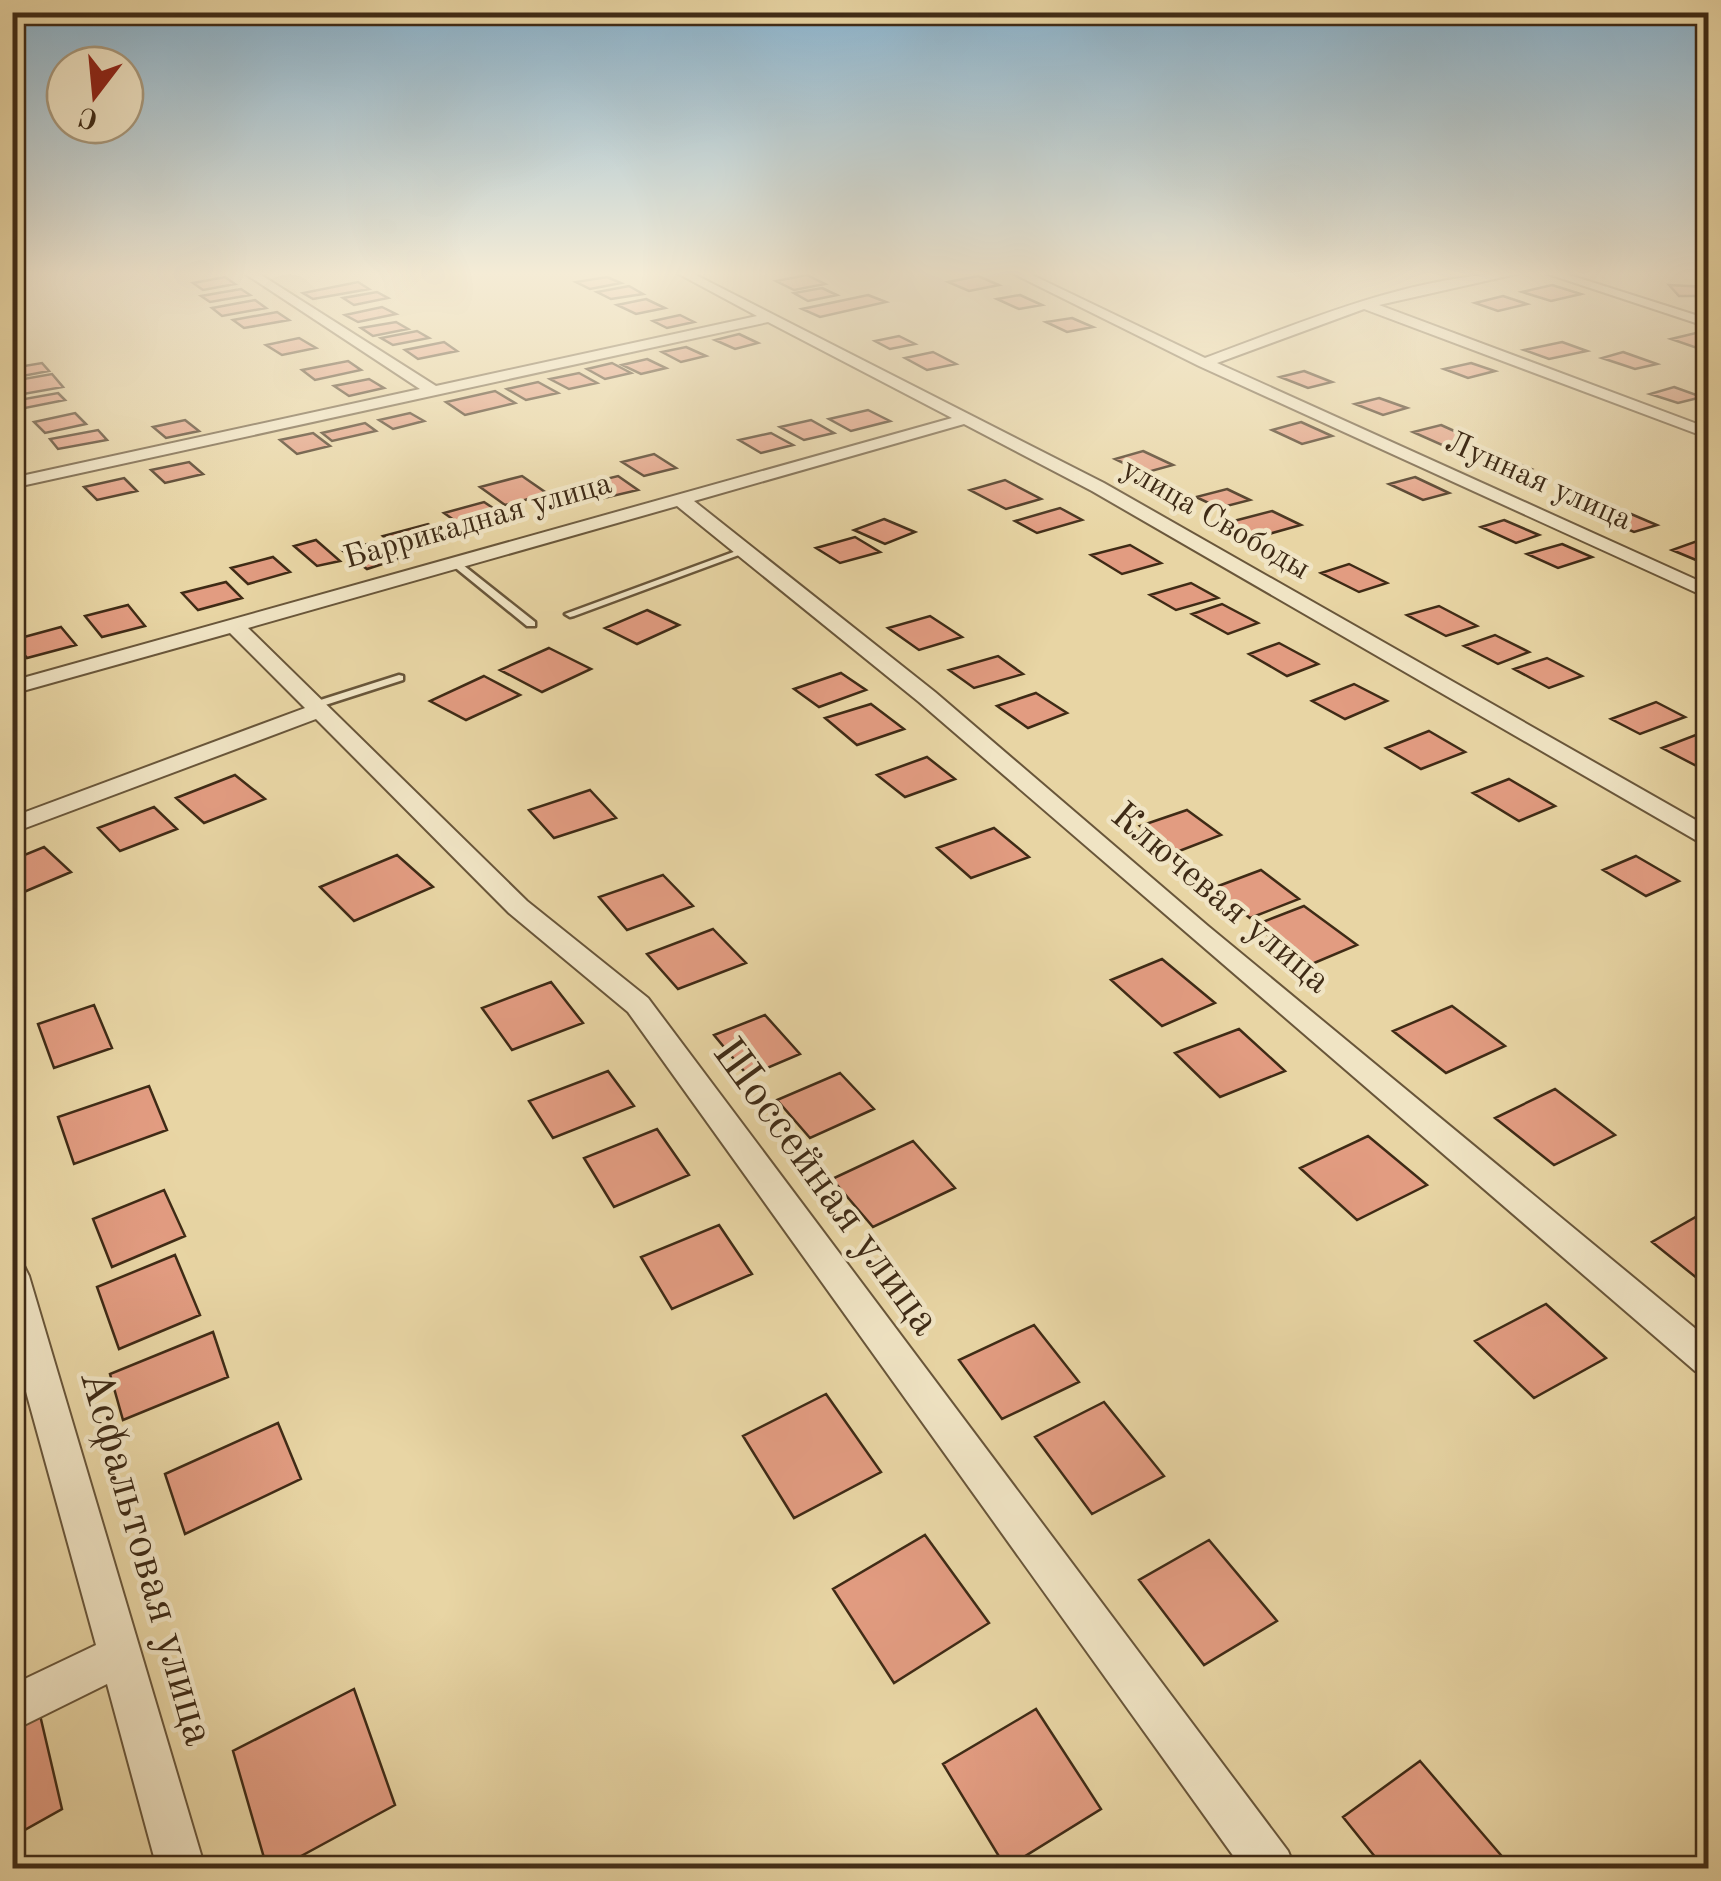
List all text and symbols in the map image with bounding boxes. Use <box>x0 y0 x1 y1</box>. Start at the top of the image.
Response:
north arrow <box>45 45 145 145</box>
text: С <box>76 100 102 133</box>
street label: Лунная улица <box>1440 427 1636 537</box>
street label: улица Свободы <box>1116 453 1314 587</box>
street label: Баррикадная улица <box>340 468 616 576</box>
street label: Ключевая улица <box>1103 797 1337 1001</box>
street label: Шоссейная улица <box>703 1032 947 1344</box>
street label: Асфальтовая улица <box>70 1365 220 1751</box>

